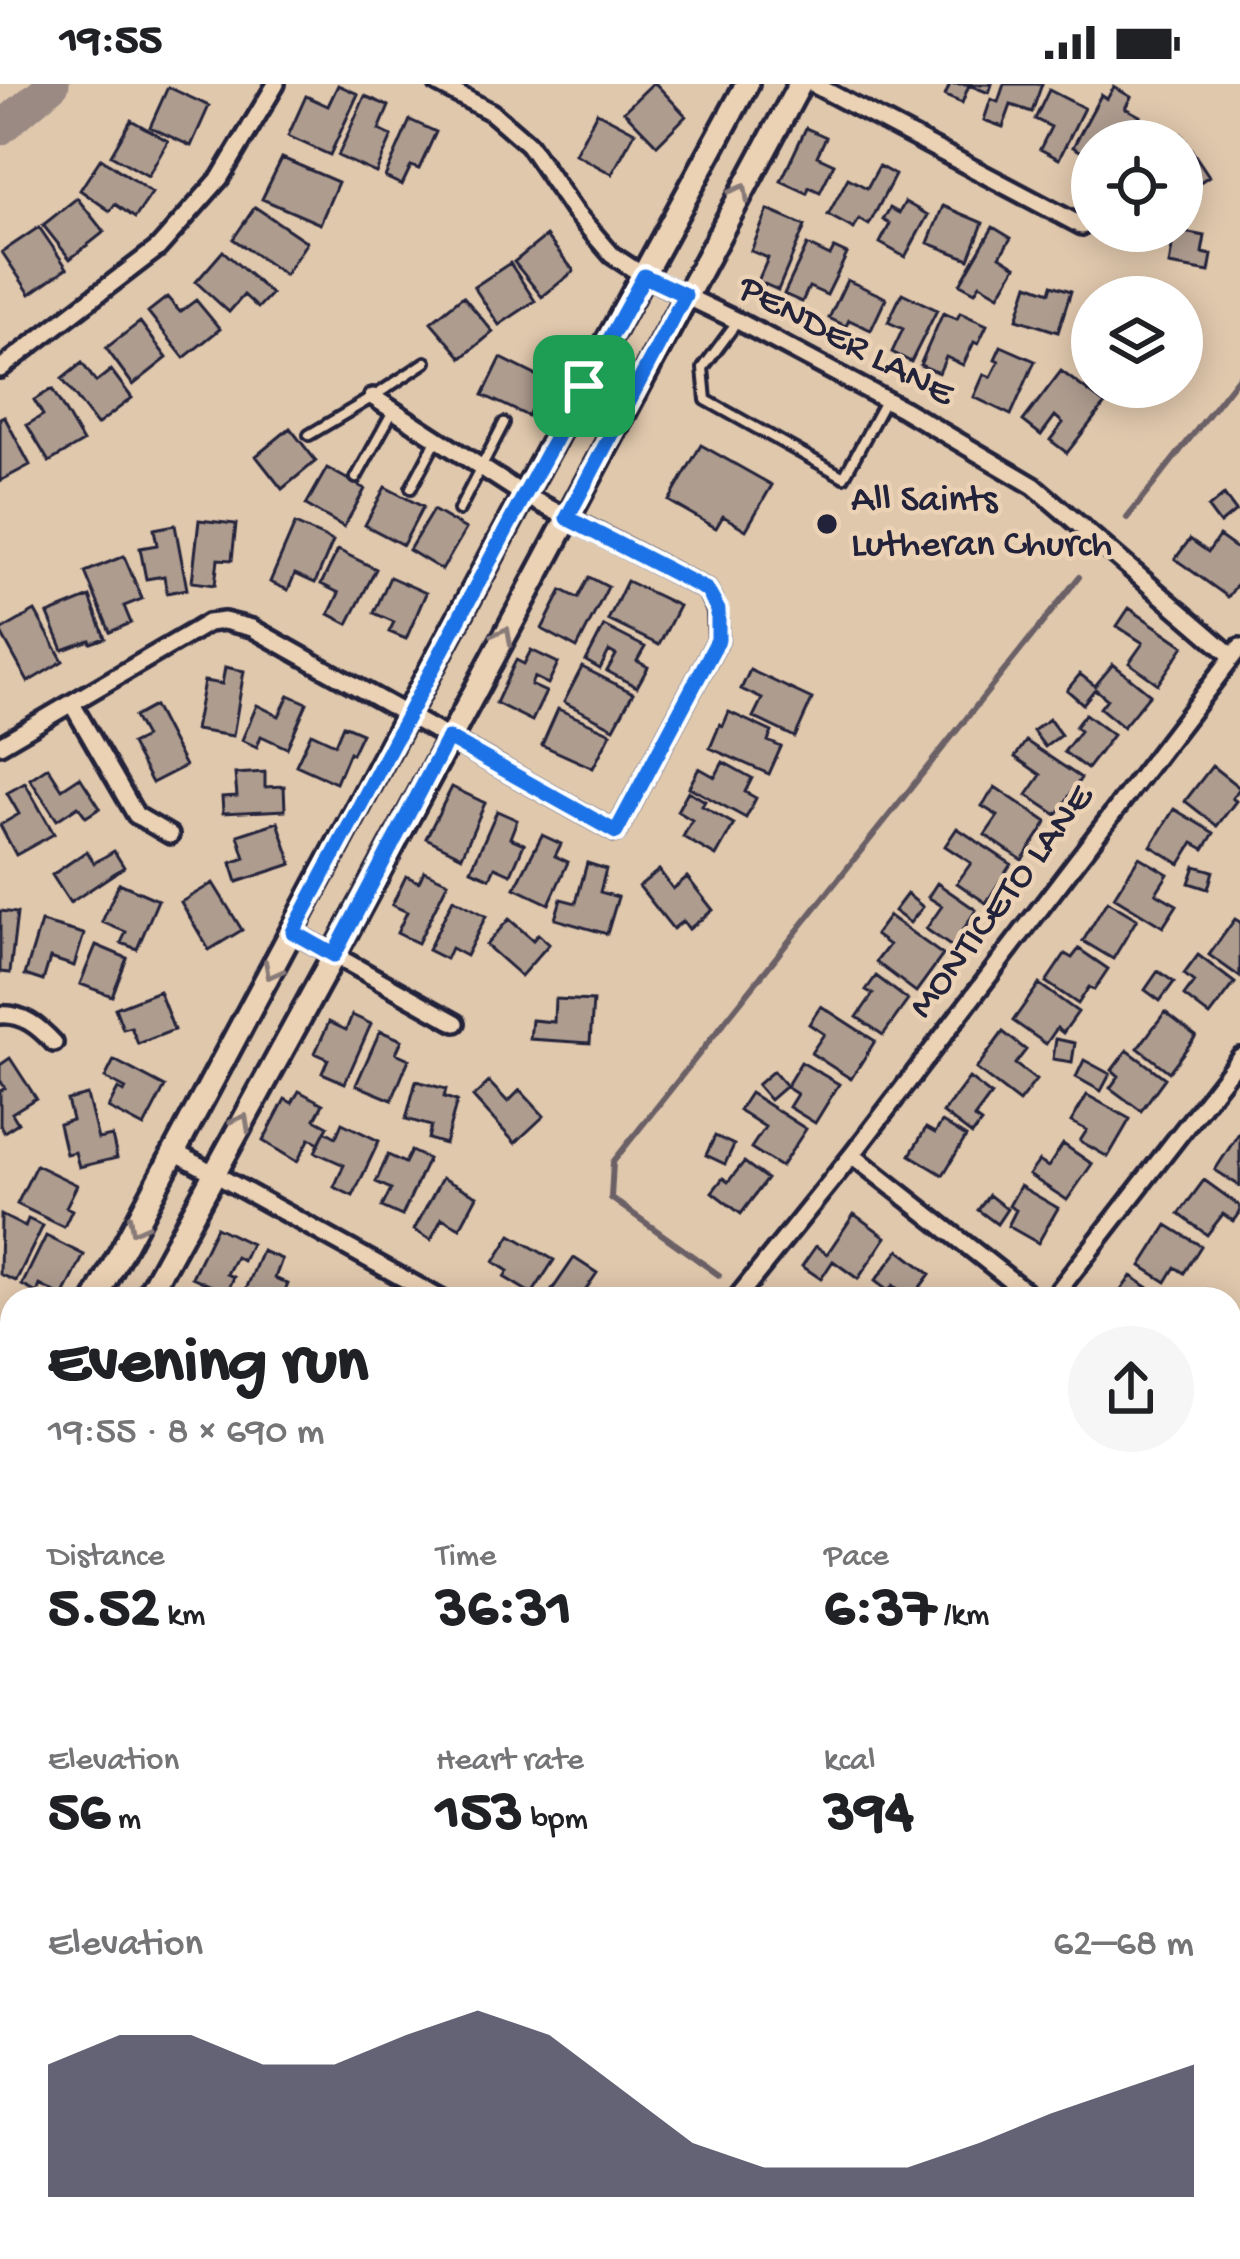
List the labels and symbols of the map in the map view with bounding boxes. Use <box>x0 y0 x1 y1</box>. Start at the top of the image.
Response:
one-way arrow <box>727 184 750 205</box>
street label: PENDER LANE <box>727 266 962 420</box>
pin <box>533 335 635 437</box>
place label: All Saints Lutheran Church <box>851 479 1112 570</box>
marker: All Saints Lutheran Church <box>814 511 840 537</box>
one-way arrow <box>490 627 513 648</box>
street label: MONTICETO LANE <box>900 776 1107 1029</box>
one-way arrow <box>263 959 286 980</box>
one-way arrow <box>228 1114 251 1135</box>
one-way arrow <box>127 1213 150 1234</box>

